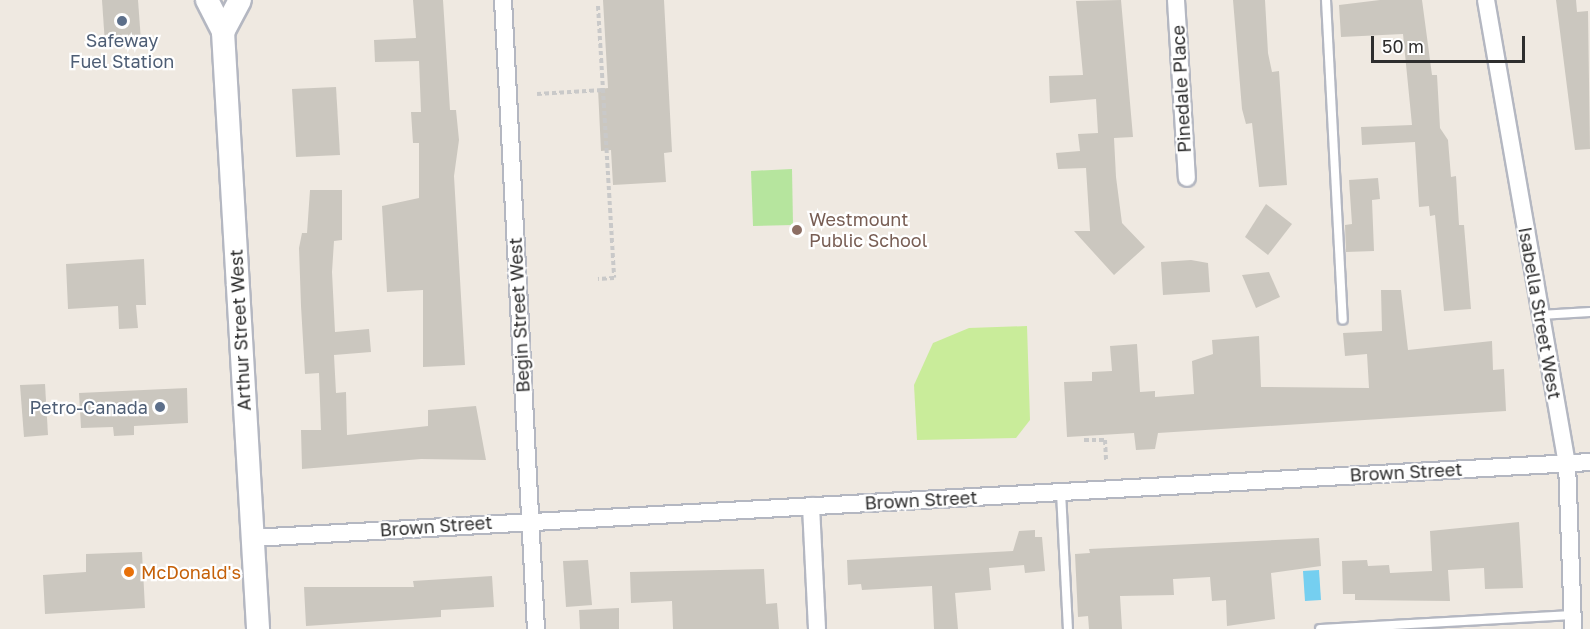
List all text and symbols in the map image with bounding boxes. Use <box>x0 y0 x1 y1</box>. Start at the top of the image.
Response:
marker: Safeway Fuel Station <box>115 14 129 28</box>
scale bar <box>1374 24 1528 62</box>
street label: Pinedale Place <box>1167 25 1195 153</box>
place label: Safeway Fuel Station <box>70 30 174 72</box>
text: 50 m <box>1382 35 1424 57</box>
place label: Westmount Public School <box>809 209 927 252</box>
marker: Westmount Public School <box>790 223 804 237</box>
street label: Isabella Street West <box>1514 225 1566 401</box>
street label: Begin Street West <box>504 237 534 393</box>
street label: Arthur Street West <box>225 249 255 411</box>
place label: Petro-Canada <box>29 396 148 418</box>
marker: Petro-Canada <box>153 400 167 414</box>
street label: Brown Street <box>1349 458 1463 486</box>
street label: Brown Street <box>864 486 978 514</box>
street label: Brown Street <box>379 511 493 541</box>
place label: McDonald's <box>141 561 241 583</box>
marker: McDonald's <box>122 565 136 579</box>

